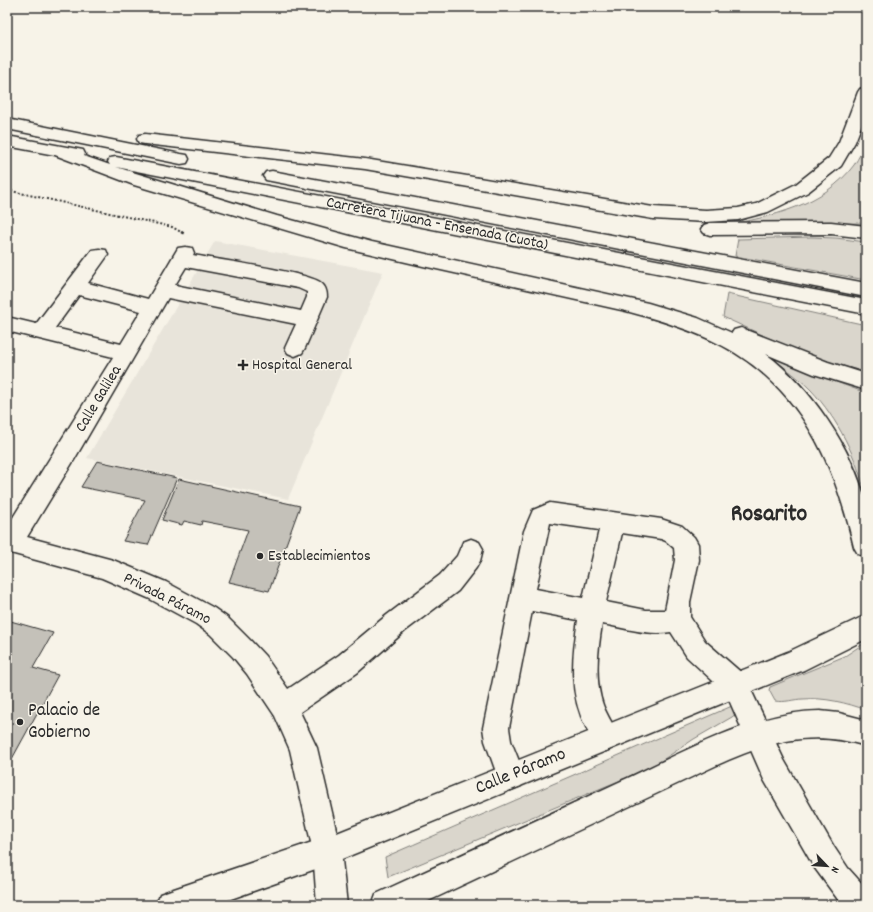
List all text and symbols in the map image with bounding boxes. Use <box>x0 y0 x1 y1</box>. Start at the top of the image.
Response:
street label: Carretera Tijuana - Ensenada (Cuota) <box>324 191 550 257</box>
place label: Hospital General <box>252 354 352 377</box>
marker: Hospital General <box>237 359 249 371</box>
street label: Calle Galilea <box>70 361 128 437</box>
district label: Rosarito <box>731 498 808 532</box>
place label: Establecimientos <box>268 545 371 568</box>
marker: Establecimientos <box>255 551 265 561</box>
street label: Privada Páramo <box>119 567 215 631</box>
place label: Palacio de Gobierno <box>28 698 100 747</box>
marker: Palacio de Gobierno <box>15 717 25 727</box>
street label: Calle Páramo <box>472 742 570 802</box>
north arrow <box>807 846 847 886</box>
text: N <box>826 864 843 876</box>

